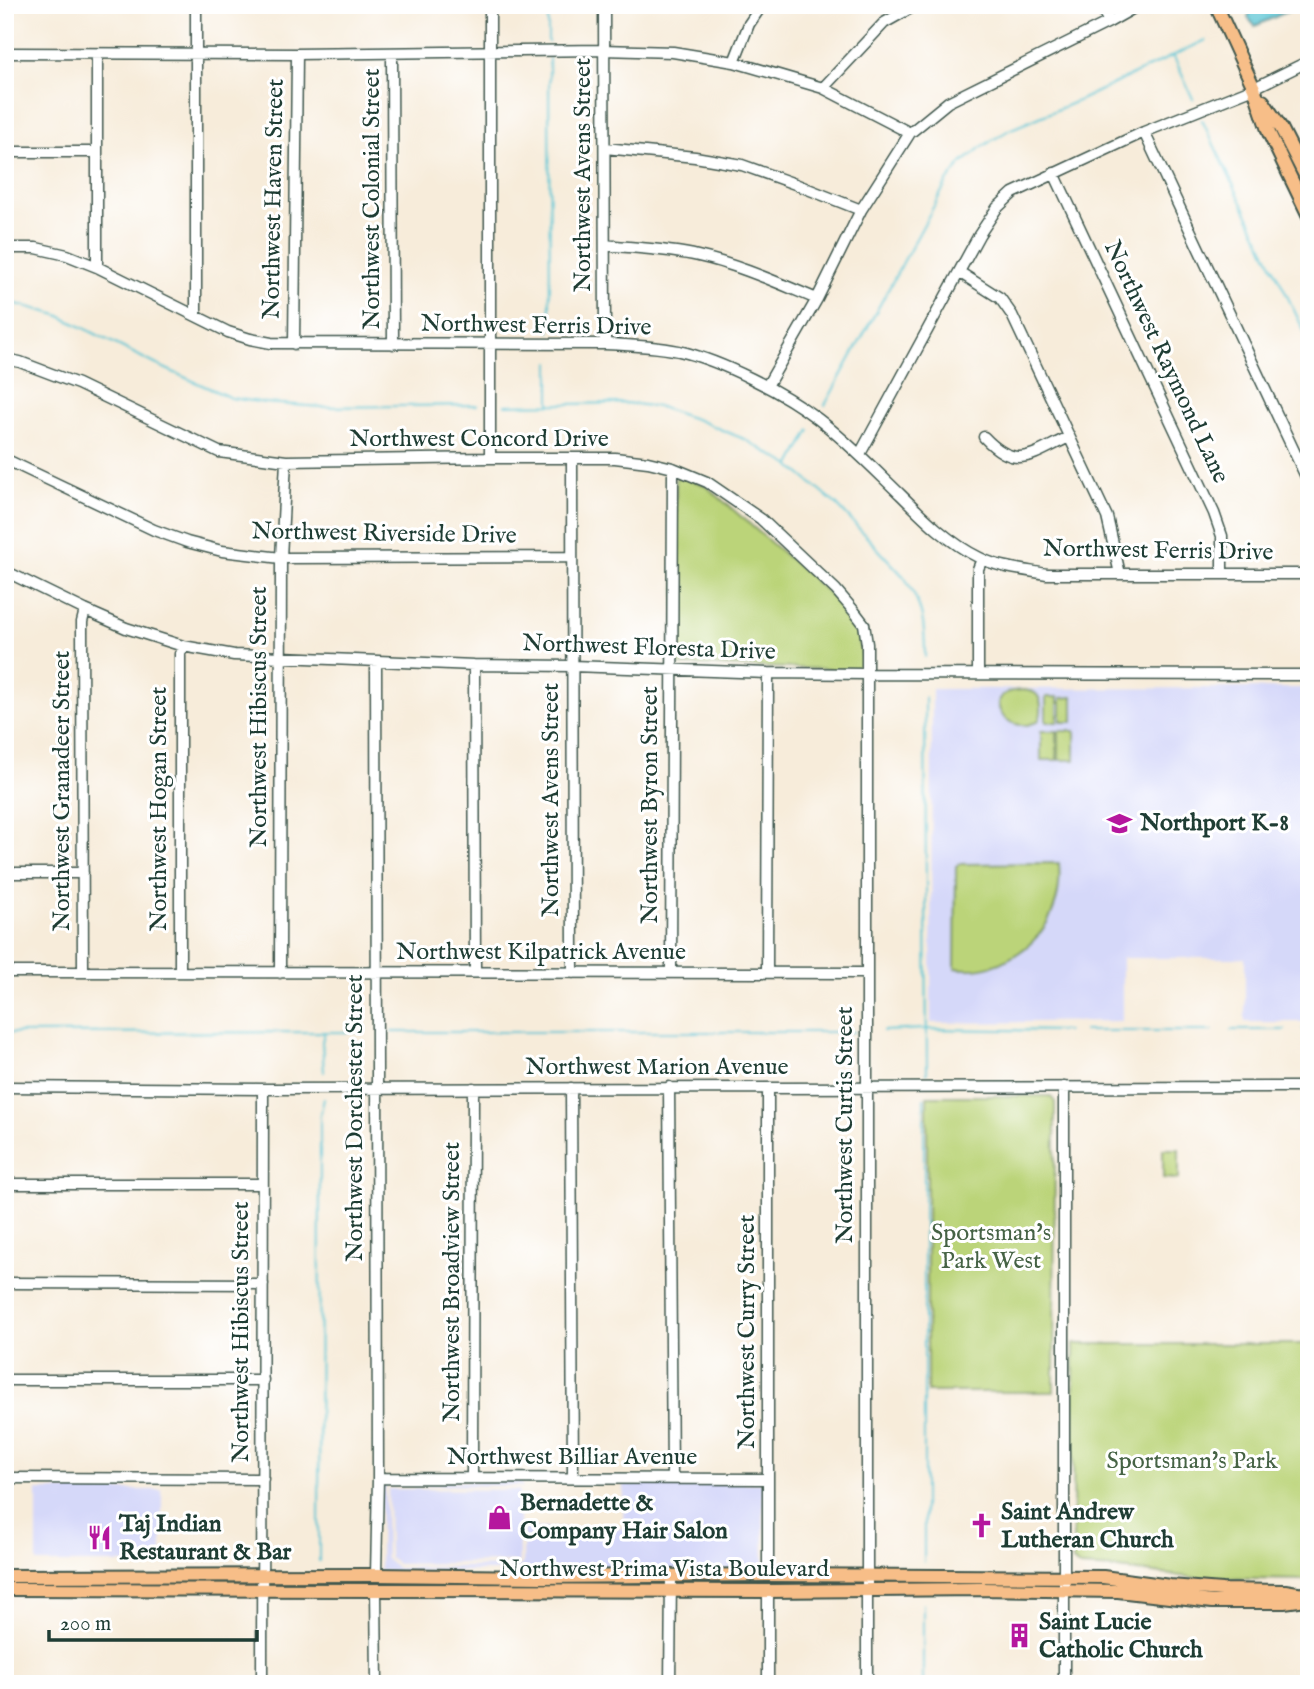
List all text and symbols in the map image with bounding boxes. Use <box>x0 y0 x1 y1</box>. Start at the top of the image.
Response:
street label: Northwest Avens Street <box>568 58 599 292</box>
street label: Northwest Colonial Street <box>357 68 388 330</box>
street label: Northwest Haven Street <box>256 78 292 320</box>
street label: Northwest Raymond Lane <box>1096 236 1236 488</box>
street label: Northwest Ferris Drive <box>420 308 652 344</box>
street label: Northwest Concord Drive <box>349 424 609 455</box>
street label: Northwest Riverside Drive <box>251 516 517 552</box>
street label: Northwest Ferris Drive <box>1042 533 1274 569</box>
street label: Northwest Hibiscus Street <box>244 586 275 848</box>
street label: Northwest Floresta Drive <box>522 628 776 668</box>
street label: Northwest Granadeer Street <box>47 651 78 931</box>
street label: Northwest Avens Street <box>536 683 567 917</box>
street label: Northwest Hogan Street <box>144 686 175 932</box>
street label: Northwest Byron Street <box>635 686 666 924</box>
place label: Northport K-8 <box>1139 808 1289 839</box>
school or university icon: Northport K-8 <box>1106 809 1134 837</box>
street label: Northwest Kilpatrick Avenue <box>396 937 686 968</box>
street label: Northwest Dorchester Street <box>340 974 371 1262</box>
street label: Northwest Curtis Street <box>830 1006 861 1244</box>
street label: Northwest Marion Avenue <box>525 1052 789 1083</box>
street label: Northwest Broadview Street <box>437 1142 468 1422</box>
street label: Northwest Hibiscus Street <box>226 1201 257 1463</box>
street label: Northwest Curry Street <box>732 1215 763 1449</box>
park label: Sportsman's Park West <box>931 1218 1051 1277</box>
street label: Northwest Billiar Avenue <box>447 1442 697 1473</box>
park label: Sportsman's Park <box>1106 1446 1278 1477</box>
place label: Bernadette & Company Hair Salon <box>520 1488 728 1547</box>
place label: Saint Andrew Lutheran Church <box>1001 1497 1174 1556</box>
shop icon: Bernadette & Company Hair Salon <box>486 1503 514 1531</box>
place label: Taj Indian Restaurant & Bar <box>118 1509 292 1568</box>
church icon: Saint Andrew Lutheran Church <box>967 1512 995 1540</box>
restaurant icon: Taj Indian Restaurant & Bar <box>85 1524 113 1552</box>
street label: Northwest Prima Vista Boulevard <box>499 1554 829 1585</box>
scale bar <box>49 1598 257 1642</box>
place label: Saint Lucie Catholic Church <box>1039 1607 1203 1666</box>
text: 200 m <box>60 1611 111 1638</box>
building icon: Saint Lucie Catholic Church <box>1005 1622 1033 1650</box>

